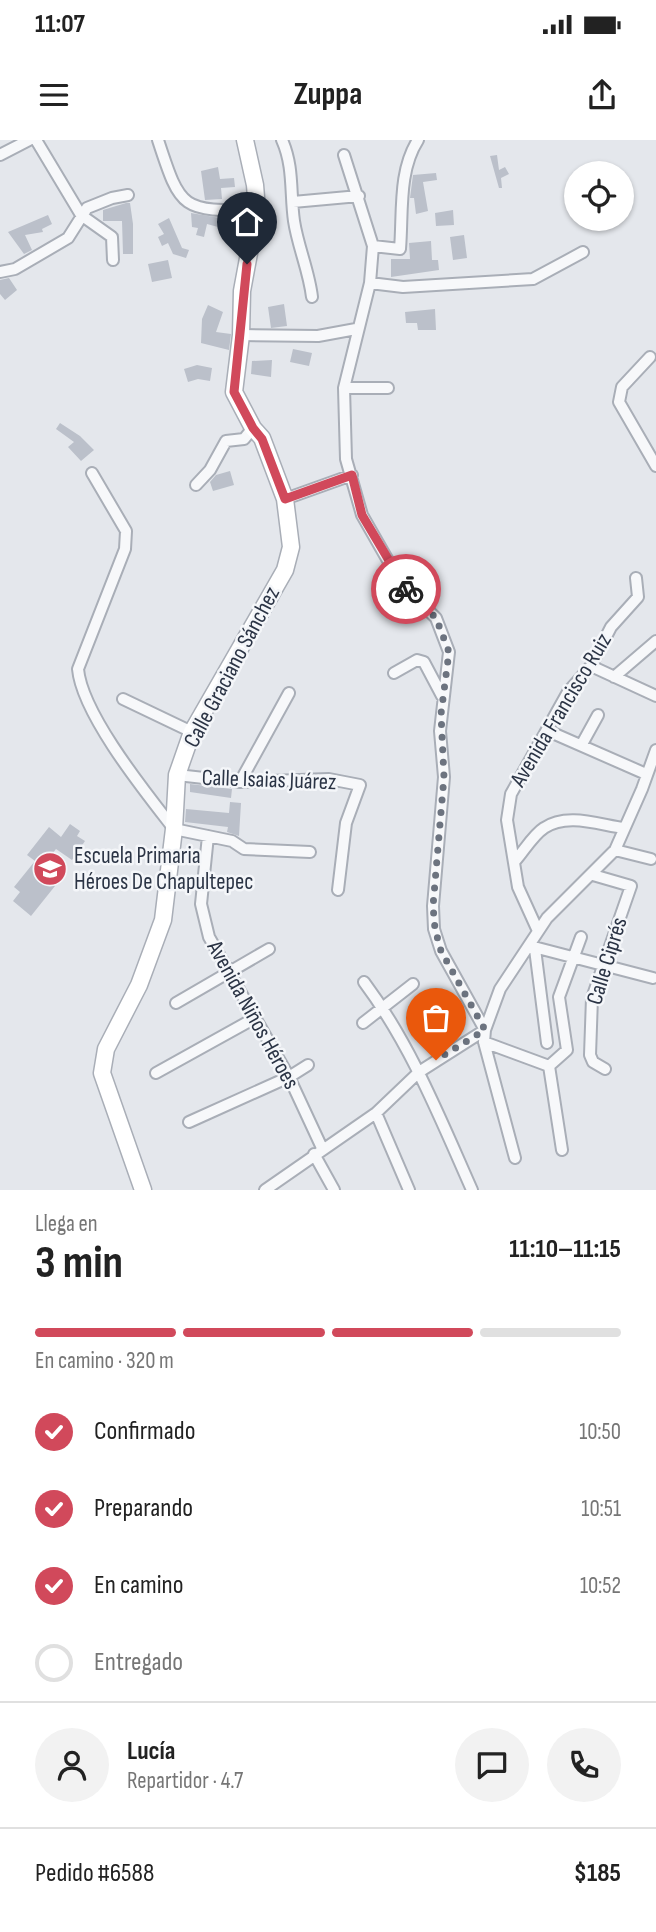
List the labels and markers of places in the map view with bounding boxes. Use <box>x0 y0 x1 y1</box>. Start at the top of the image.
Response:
pin <box>217 192 277 264</box>
place label: Escuela Primaria Héroes De Chapultepec <box>74 842 253 896</box>
school or university icon: Escuela Primaria Héroes De Chapultepec <box>31 850 69 888</box>
pin <box>406 988 466 1060</box>

